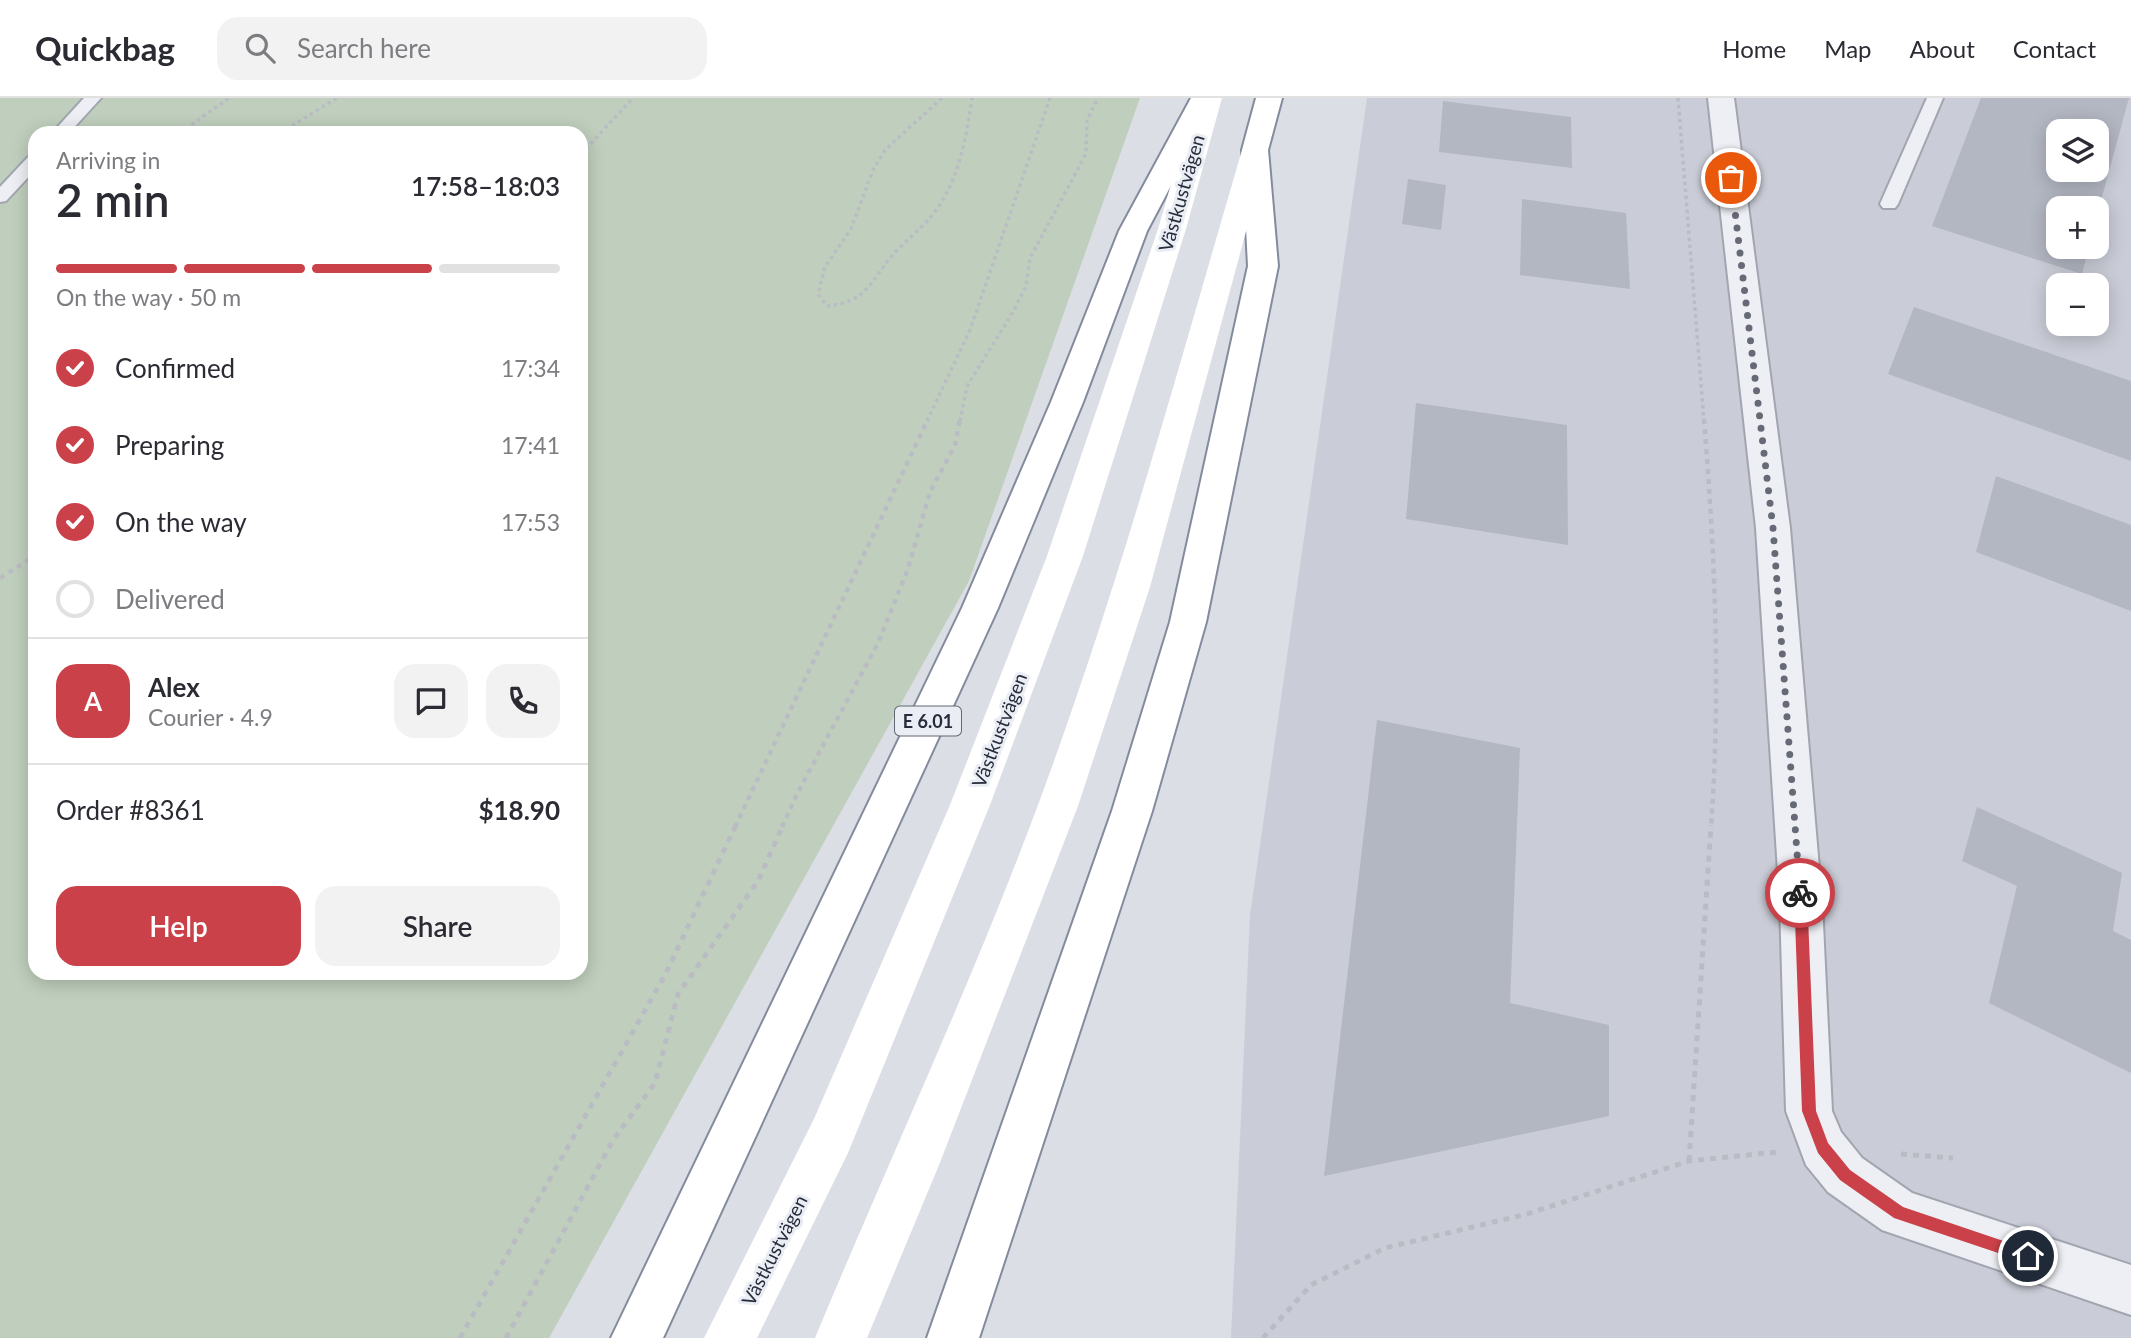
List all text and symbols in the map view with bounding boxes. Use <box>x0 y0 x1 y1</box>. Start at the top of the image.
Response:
search box <box>217 17 707 80</box>
text: Quickbag <box>35 28 175 68</box>
icon: search <box>241 29 279 67</box>
text: Search here <box>297 32 431 64</box>
text: Home <box>1722 34 1786 63</box>
text: Map <box>1824 34 1872 63</box>
text: About <box>1910 34 1975 63</box>
text: Contact <box>2013 34 2096 63</box>
map controls <box>2046 119 2109 336</box>
button: layers <box>2046 119 2109 182</box>
street label: Västkustvägen <box>1153 132 1209 254</box>
text: Arriving in <box>56 146 160 174</box>
pin <box>1701 148 1761 208</box>
icon: bag <box>1712 159 1750 197</box>
text: 17:58–18:03 <box>411 170 560 202</box>
text: 2 min <box>56 172 170 227</box>
button: + <box>2046 196 2109 259</box>
button: − <box>2046 273 2109 336</box>
text: On the way · 50 m <box>56 283 241 311</box>
icon: check <box>56 349 94 387</box>
text: Confirmed <box>115 352 235 384</box>
text: 17:34 <box>501 354 560 382</box>
icon: check <box>56 426 94 464</box>
text: Preparing <box>115 429 224 461</box>
text: 17:41 <box>501 431 560 459</box>
icon: check <box>56 503 94 541</box>
text: On the way <box>115 506 247 538</box>
text: 17:53 <box>501 508 560 536</box>
text: Delivered <box>115 583 225 615</box>
button: chat <box>394 664 468 738</box>
button: phone <box>486 664 560 738</box>
street label: Västkustvägen <box>967 669 1031 791</box>
text: Alex <box>148 671 200 703</box>
text: A <box>84 685 102 717</box>
text: Courier · 4.9 <box>148 703 273 731</box>
road number: E 6.01 <box>895 706 961 736</box>
text: Order #8361 <box>56 794 205 826</box>
text: $18.90 <box>478 794 560 826</box>
courier <box>1765 858 1835 928</box>
icon: bike <box>1781 874 1819 912</box>
button: Help <box>56 886 301 966</box>
button: Share <box>315 886 560 966</box>
street label: Västkustvägen <box>736 1191 812 1309</box>
pin <box>1998 1226 2058 1286</box>
icon: home <box>2009 1237 2047 1275</box>

